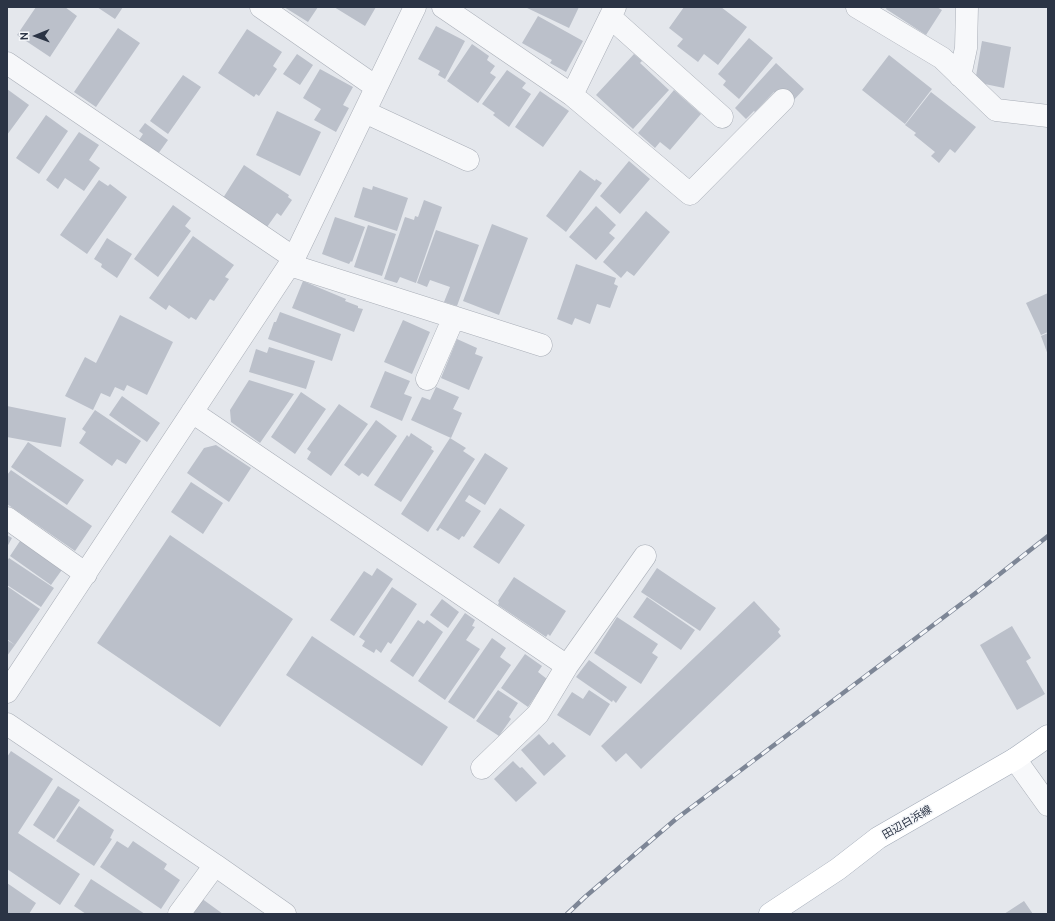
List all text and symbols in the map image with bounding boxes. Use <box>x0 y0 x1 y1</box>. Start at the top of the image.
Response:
north arrow <box>16 16 56 56</box>
text: N <box>18 32 30 40</box>
street label: 田辺白浜線 <box>880 803 934 841</box>

